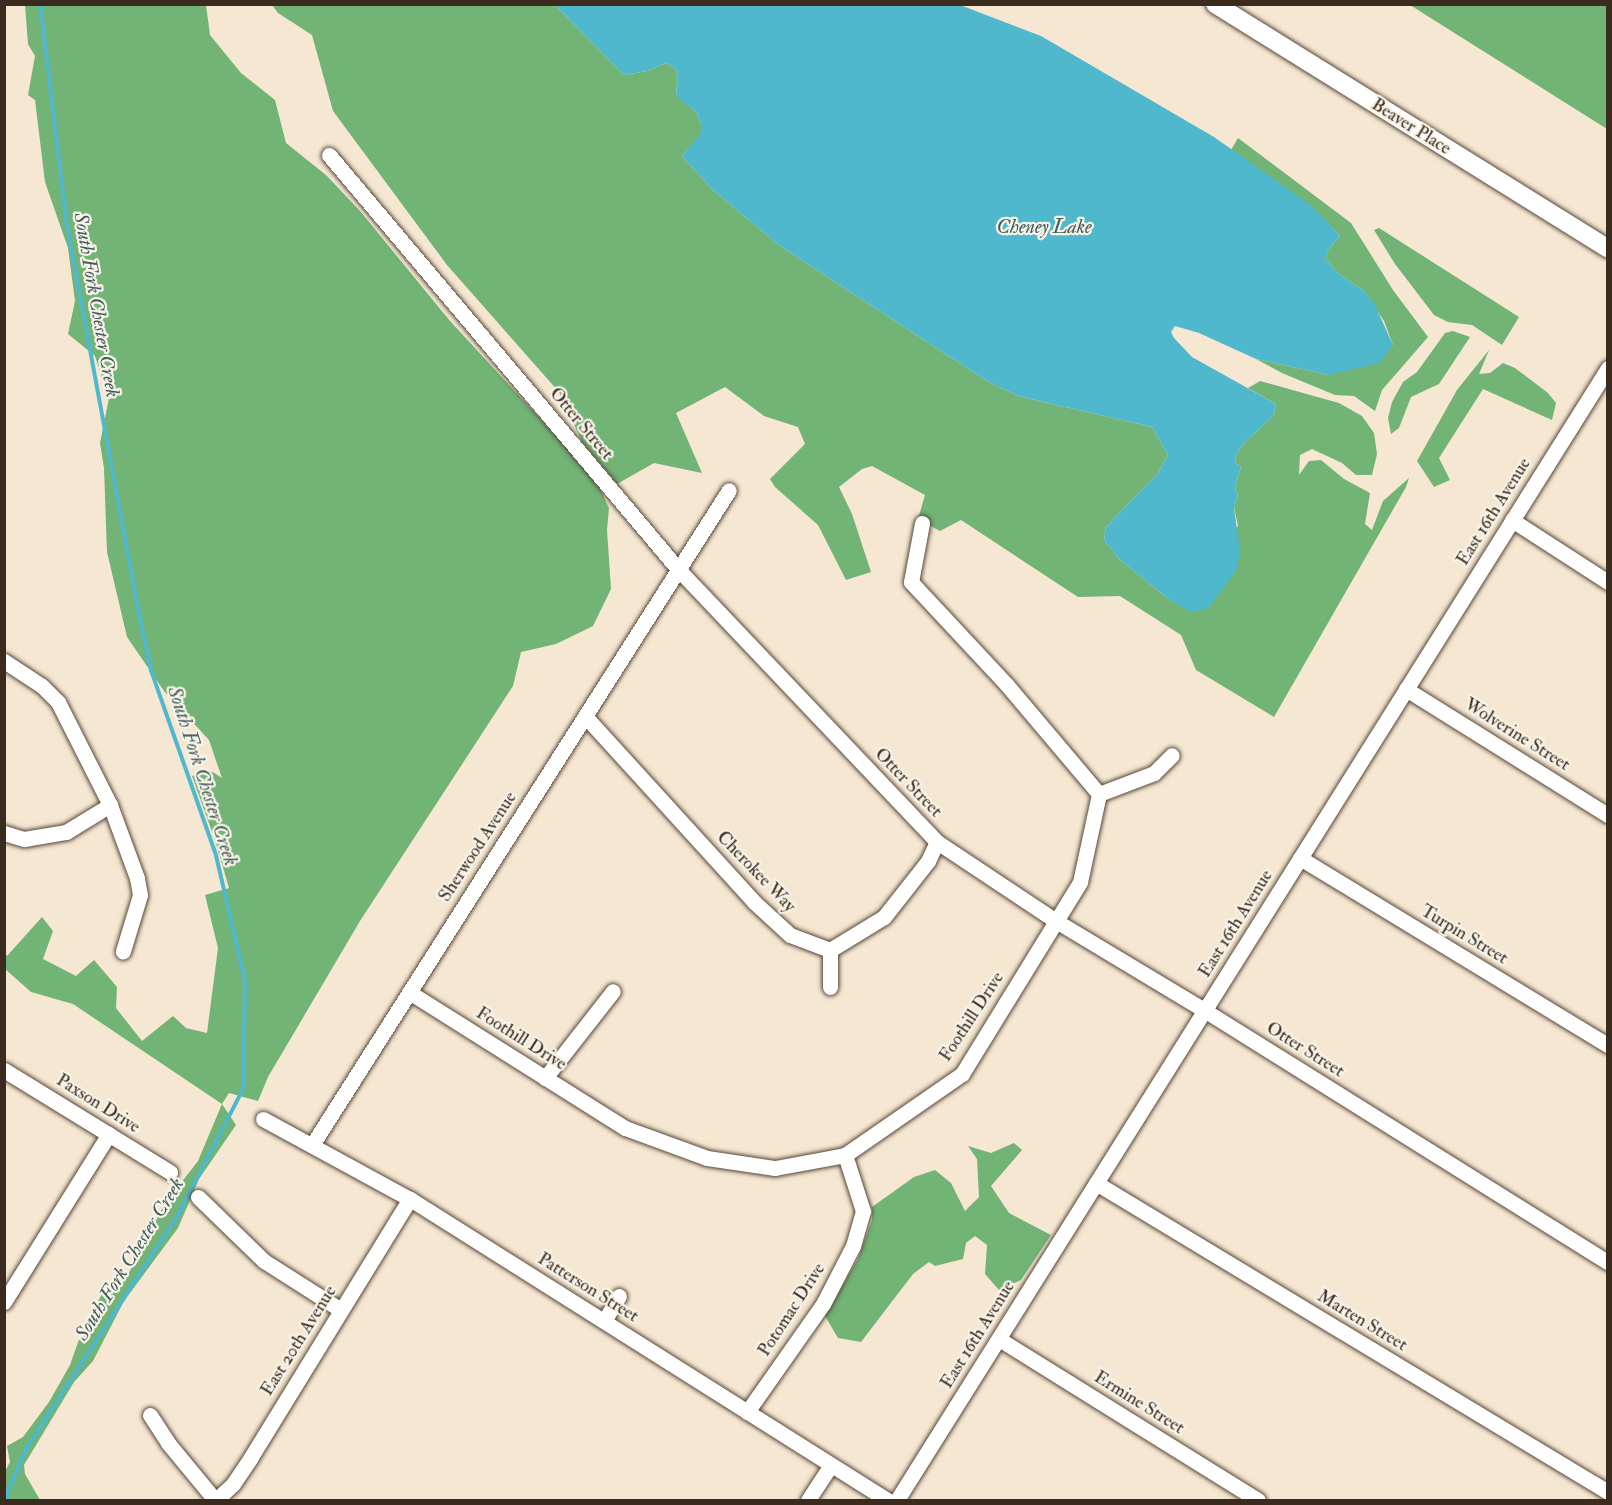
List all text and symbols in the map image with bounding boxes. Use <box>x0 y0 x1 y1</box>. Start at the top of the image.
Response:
street label: Beaver Place <box>1367 94 1455 160</box>
water label: South Fork Chester Creek <box>69 211 125 399</box>
water label: Cheney Lake <box>996 214 1092 238</box>
street label: Otter Street <box>545 383 617 465</box>
street label: East 16th Avenue <box>1452 454 1536 570</box>
water label: South Fork Chester Creek <box>163 683 243 869</box>
street label: Wolverine Street <box>1460 694 1574 776</box>
street label: Otter Street <box>870 744 946 822</box>
street label: Sherwood Avenue <box>434 788 522 906</box>
street label: Cherokee Way <box>712 827 800 917</box>
street label: East 16th Avenue <box>1194 866 1278 982</box>
street label: Turpin Street <box>1417 901 1511 969</box>
street label: Foothill Drive <box>935 968 1009 1066</box>
street label: Foothill Drive <box>472 1003 570 1075</box>
street label: Otter Street <box>1262 1018 1348 1082</box>
street label: Paxson Drive <box>52 1070 144 1138</box>
water label: South Fork Chester Creek <box>69 1173 189 1345</box>
street label: Patterson Street <box>534 1248 642 1328</box>
street label: Potomac Drive <box>754 1259 830 1361</box>
street label: East 16th Avenue <box>936 1277 1020 1393</box>
street label: East 20th Avenue <box>257 1282 341 1400</box>
street label: Marten Street <box>1313 1286 1411 1356</box>
street label: Ermine Street <box>1090 1367 1188 1439</box>

